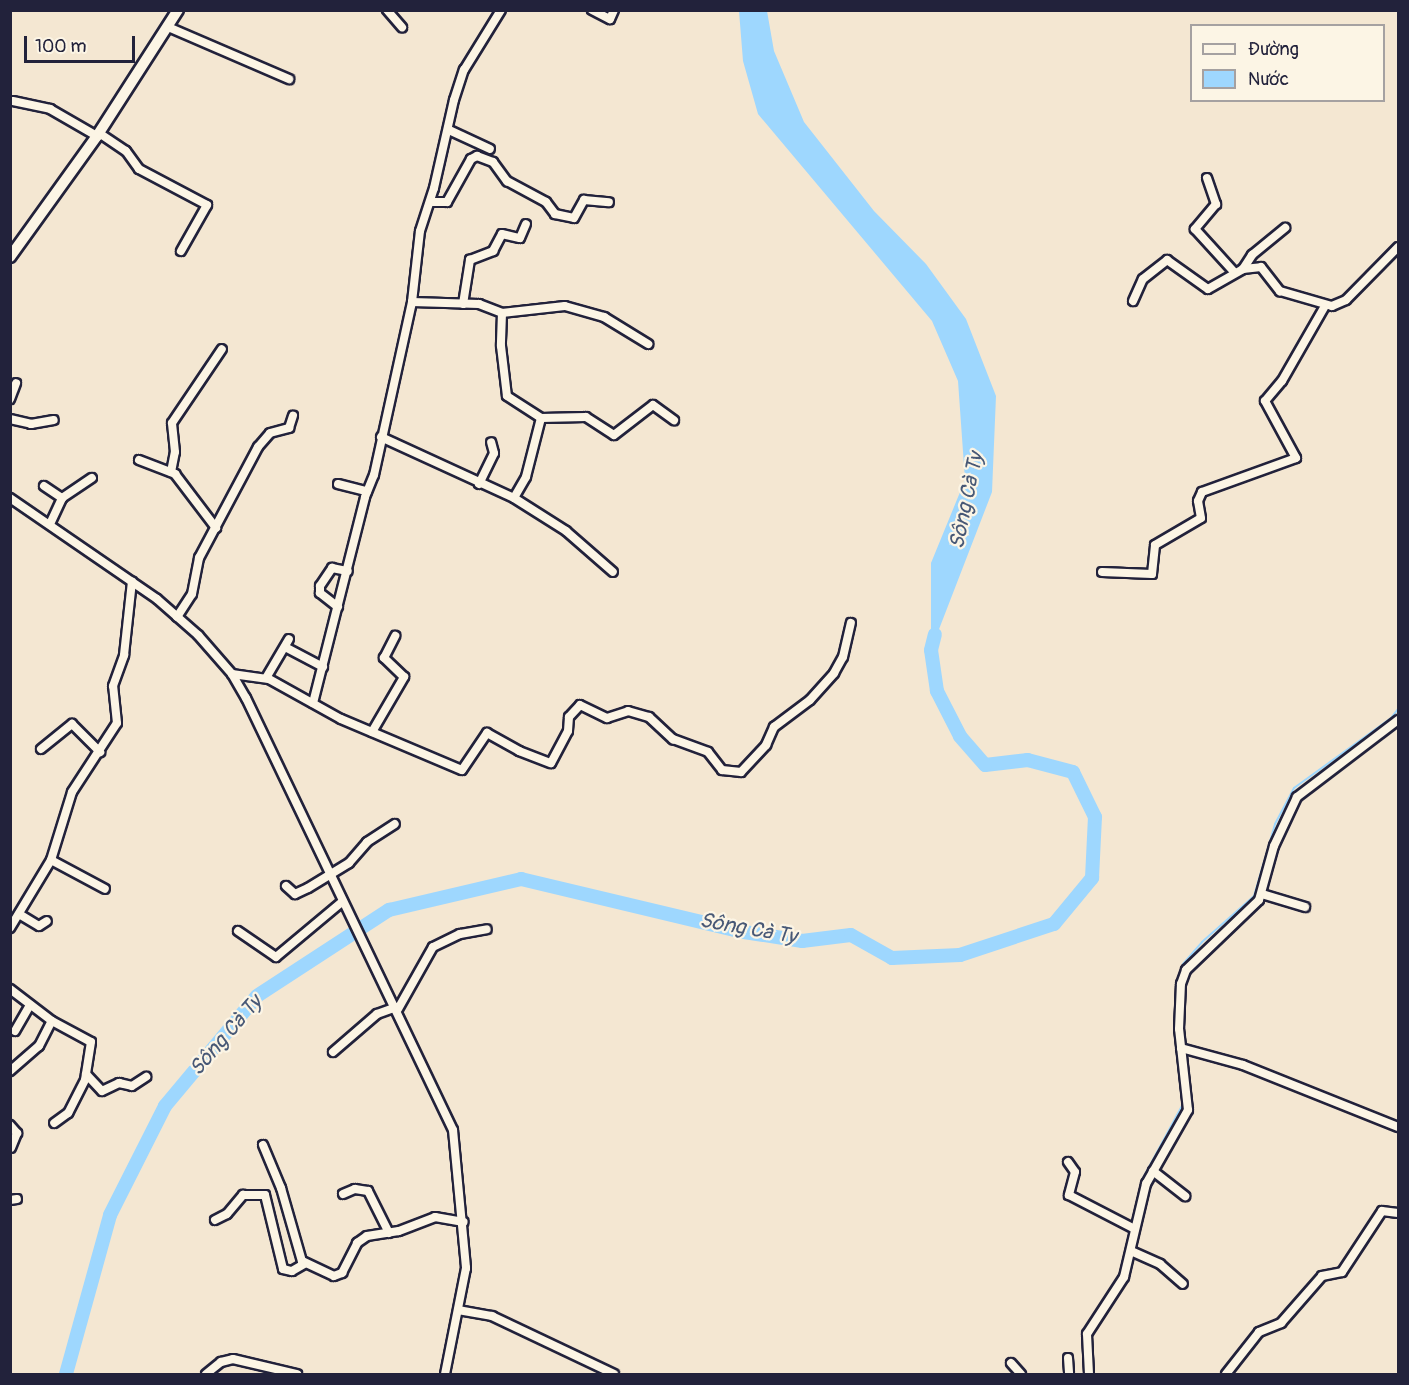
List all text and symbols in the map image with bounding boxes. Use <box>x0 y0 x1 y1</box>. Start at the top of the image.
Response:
scale bar <box>27 24 138 62</box>
legend <box>1190 24 1385 102</box>
text: 100 m <box>35 35 87 58</box>
text: Đường <box>1248 38 1299 61</box>
text: Nước <box>1248 68 1289 91</box>
water label: Sông Cà Ty <box>945 451 989 551</box>
water label: Sông Cà Ty <box>698 908 798 950</box>
water label: Sông Cà Ty <box>184 991 268 1081</box>

